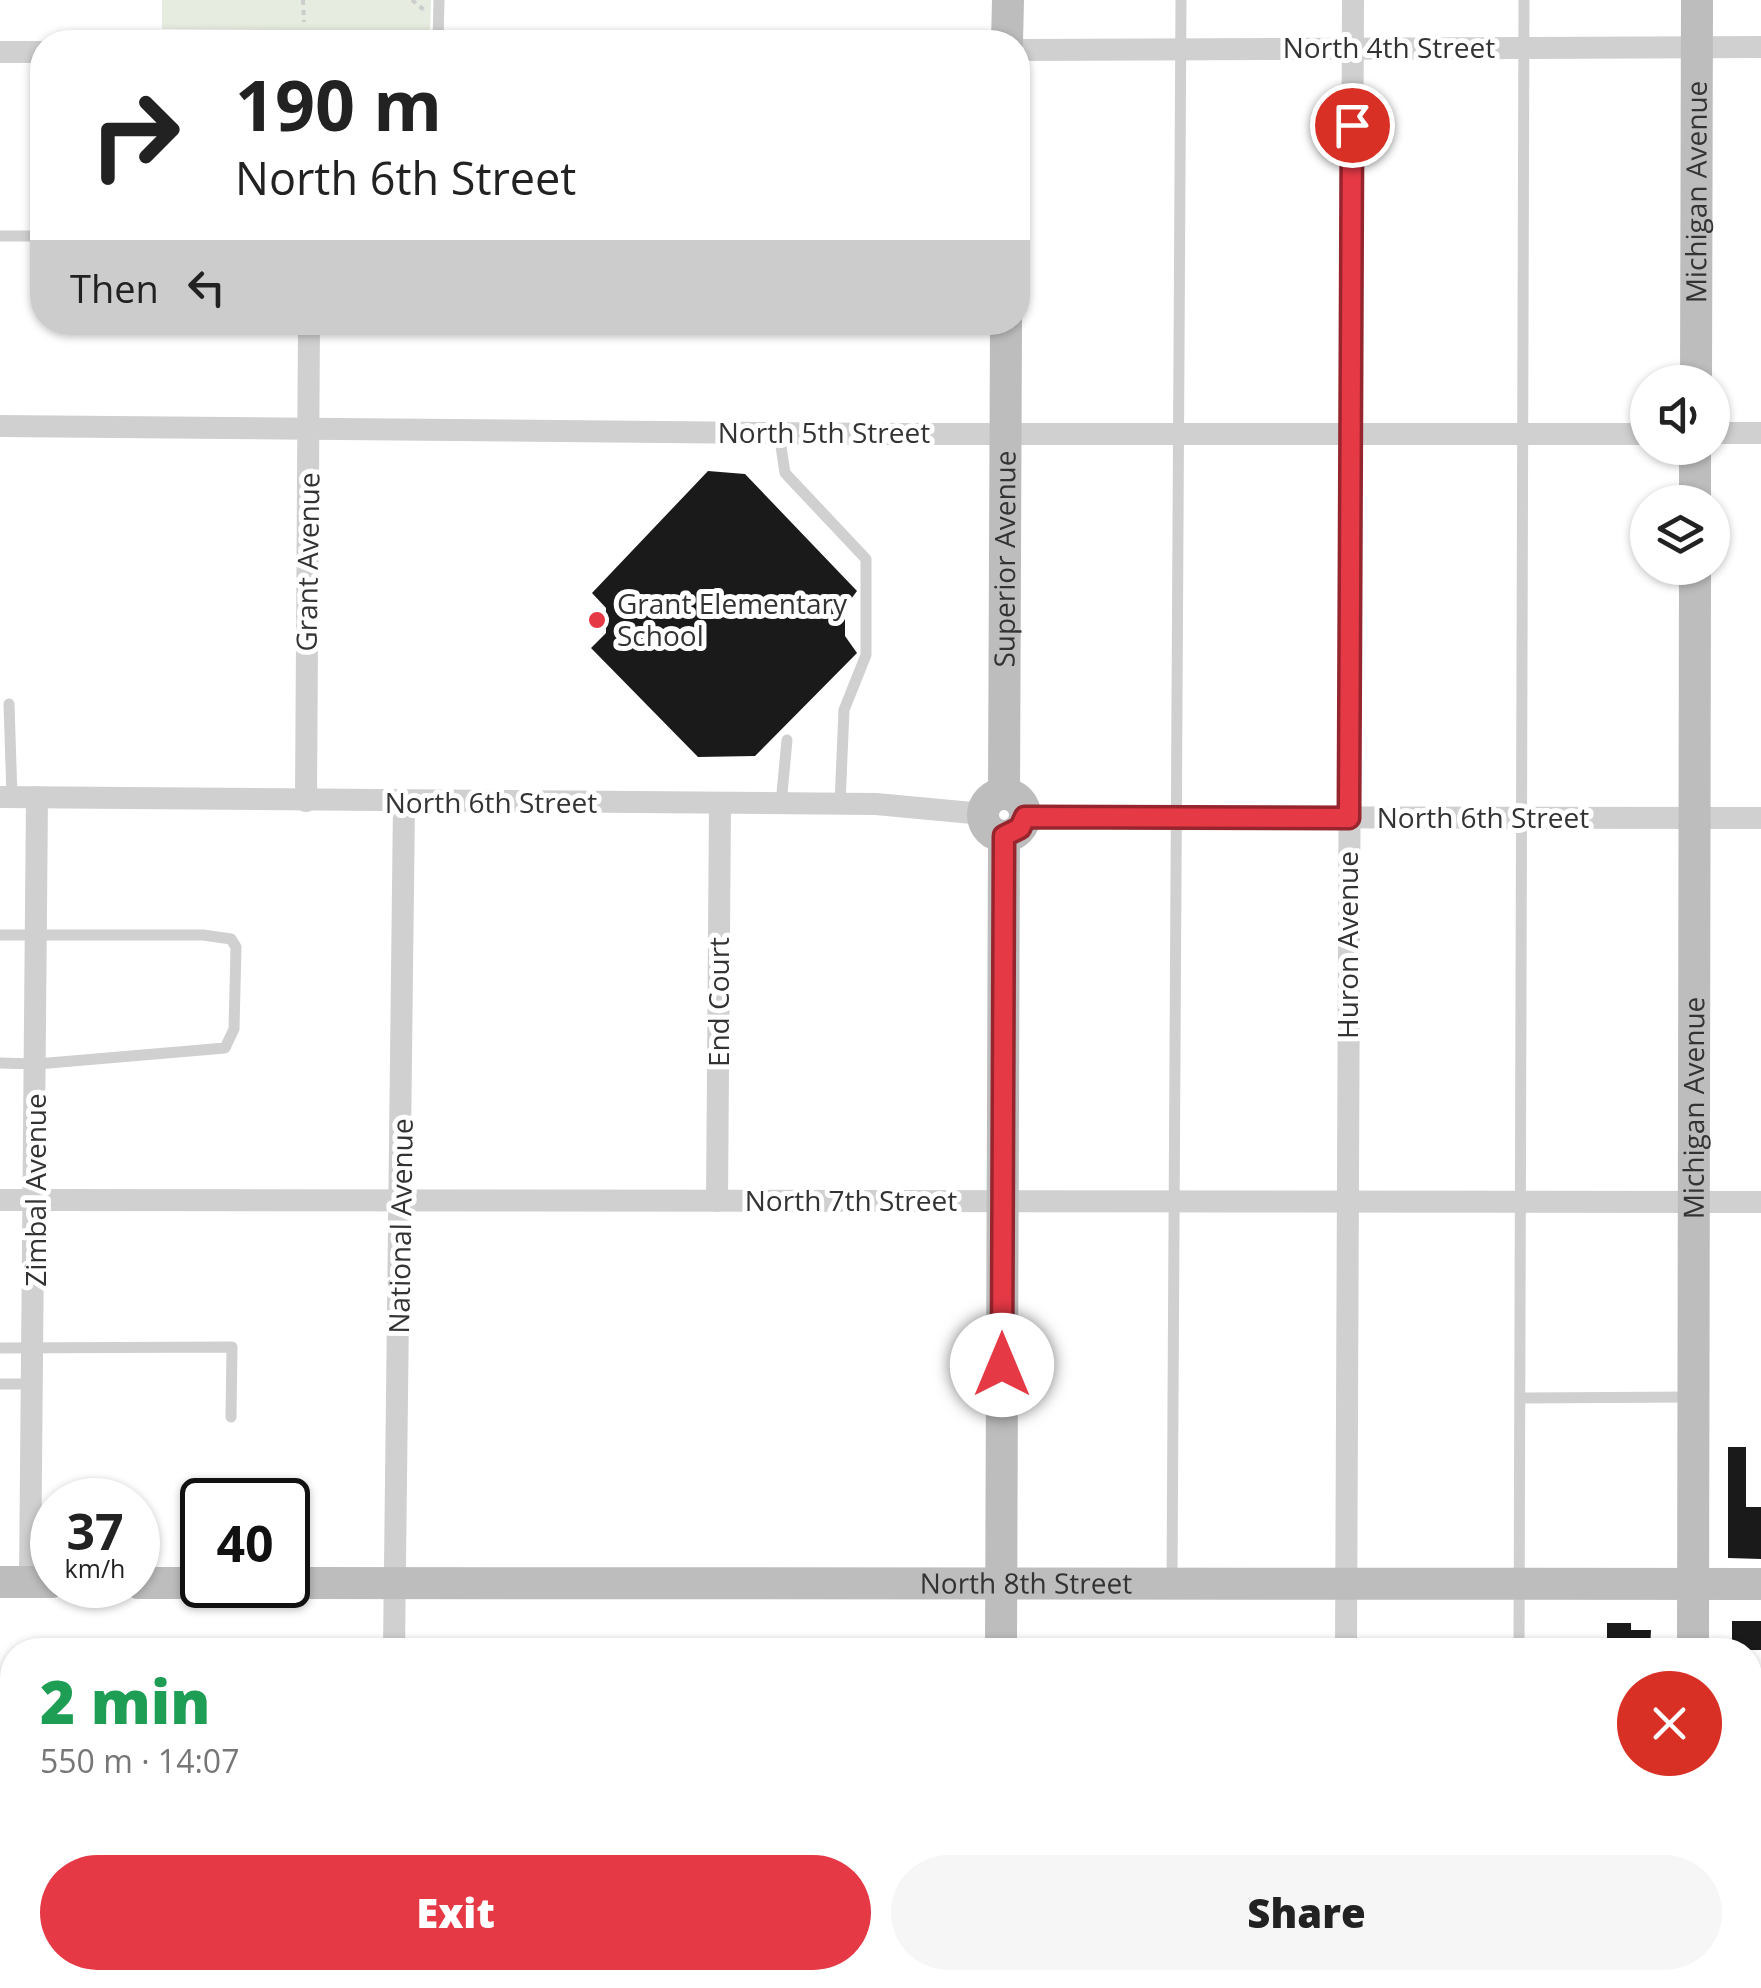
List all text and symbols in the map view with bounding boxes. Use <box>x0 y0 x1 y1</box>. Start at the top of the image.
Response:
street label: North 4th Street <box>1283 28 1495 66</box>
text: 190 m <box>235 56 442 152</box>
icon: right <box>70 70 200 200</box>
street label: Michigan Avenue <box>1676 81 1715 303</box>
pin <box>1310 83 1395 168</box>
icon: arrive <box>1325 98 1380 153</box>
text: North 6th Street <box>235 147 576 208</box>
icon: left <box>179 260 234 315</box>
text: Then <box>70 262 159 314</box>
map controls <box>1630 365 1730 585</box>
button: sound <box>1630 365 1730 465</box>
street label: North 5th Street <box>718 413 930 451</box>
street label: Superior Avenue <box>985 450 1023 668</box>
street label: Grant Avenue <box>286 472 328 652</box>
button: layers <box>1630 485 1730 585</box>
place label: Grant Elementary School <box>617 584 848 654</box>
marker: Grant Elementary School <box>586 609 608 631</box>
street label: North 6th Street <box>385 783 597 821</box>
street label: North 6th Street <box>1377 798 1589 836</box>
street label: Huron Avenue <box>1328 851 1366 1039</box>
street label: End Court <box>699 937 737 1067</box>
street label: Michigan Avenue <box>1674 997 1712 1219</box>
street label: Zimbal Avenue <box>16 1093 54 1287</box>
street label: National Avenue <box>379 1118 421 1334</box>
street label: North 7th Street <box>745 1181 957 1219</box>
position arrow <box>950 1313 1054 1417</box>
speed limit sign: 40 <box>180 1478 310 1608</box>
text: 37 <box>66 1497 124 1565</box>
text: km/h <box>65 1551 125 1585</box>
street label: North 8th Street <box>920 1563 1132 1602</box>
text: 2 min <box>40 1660 210 1742</box>
button: close <box>1617 1671 1722 1776</box>
text: 550 m · 14:07 <box>40 1739 239 1782</box>
button: Exit <box>40 1855 871 1970</box>
button: Share <box>891 1855 1722 1970</box>

